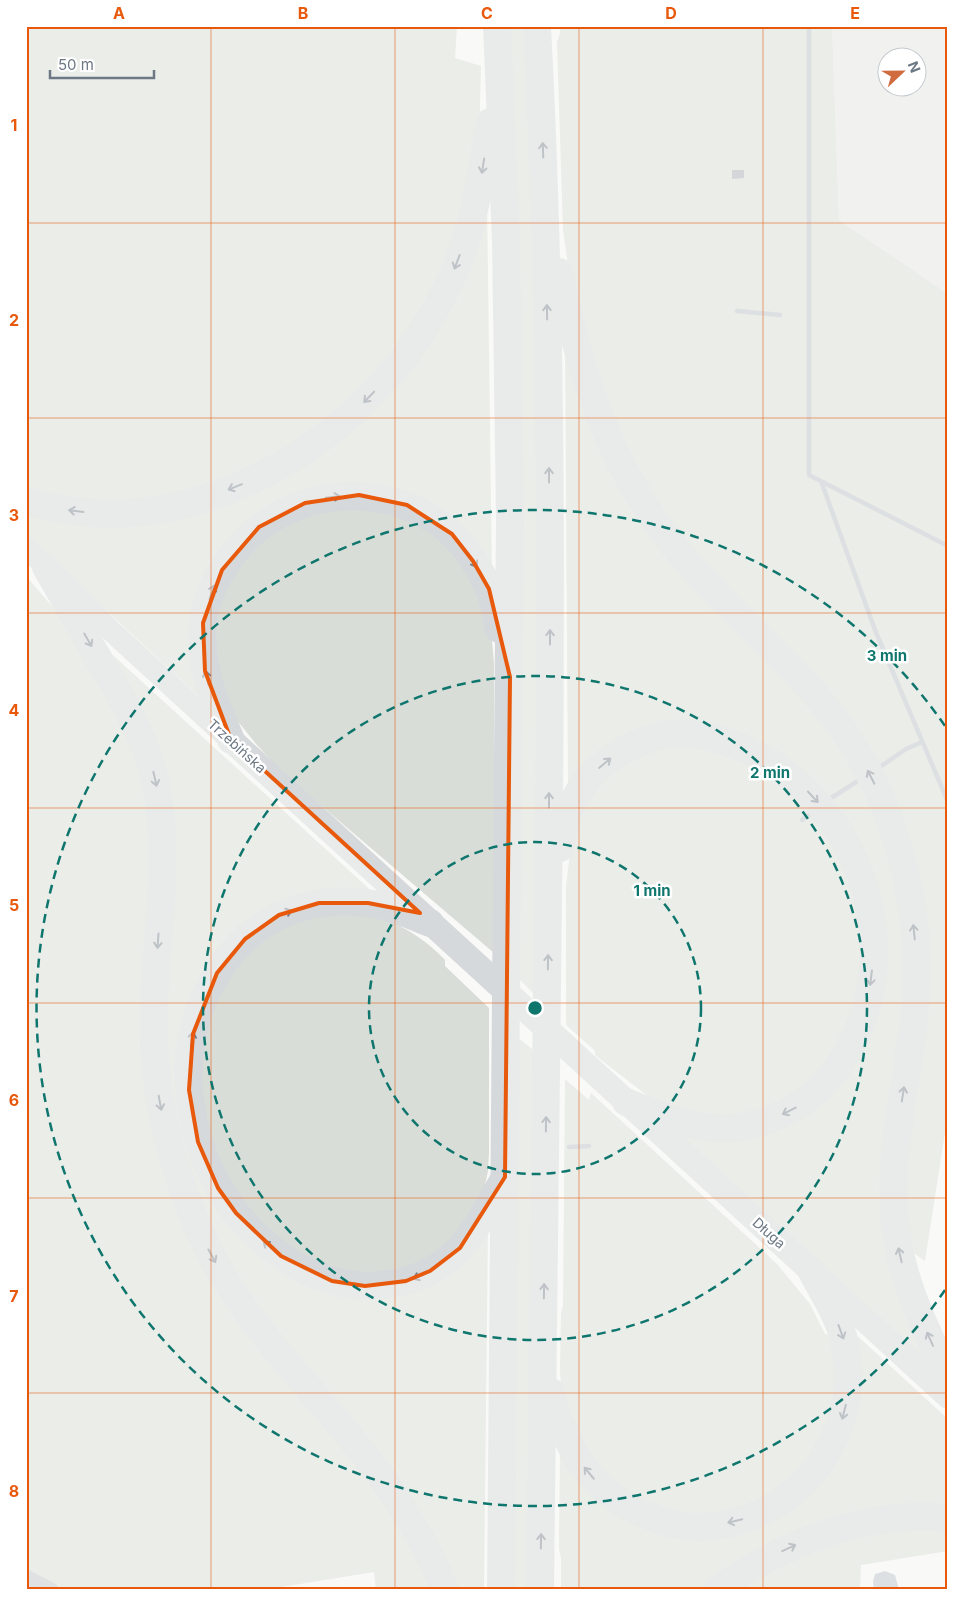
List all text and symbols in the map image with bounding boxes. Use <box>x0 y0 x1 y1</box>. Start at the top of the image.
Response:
text: A <box>113 3 125 23</box>
text: B <box>298 3 308 23</box>
text: C <box>481 3 493 23</box>
text: D <box>665 3 677 23</box>
text: E <box>850 3 860 23</box>
scale bar <box>50 48 154 80</box>
north arrow <box>876 48 926 98</box>
text: 50 m <box>58 55 94 74</box>
text: N <box>905 59 924 75</box>
text: 1 <box>11 115 17 135</box>
one-way arrow <box>538 143 547 159</box>
one-way arrow <box>477 158 487 174</box>
one-way arrow <box>452 254 462 269</box>
one-way arrow <box>543 304 552 320</box>
text: 2 <box>9 310 19 330</box>
one-way arrow <box>363 391 375 403</box>
one-way arrow <box>544 467 554 483</box>
one-way arrow <box>228 483 243 492</box>
one-way arrow <box>325 492 341 502</box>
text: 3 <box>9 505 19 525</box>
one-way arrow <box>69 506 85 516</box>
one-way arrow <box>468 553 478 567</box>
one-way arrow <box>208 584 217 600</box>
one-way arrow <box>545 629 555 646</box>
one-way arrow <box>83 632 93 646</box>
text: 3 min <box>867 646 907 665</box>
one-way arrow <box>202 671 211 687</box>
text: 4 <box>9 700 20 720</box>
street label: Trzebińska <box>205 715 270 776</box>
one-way arrow <box>598 757 611 768</box>
text: 2 min <box>750 763 790 782</box>
one-way arrow <box>866 770 875 785</box>
one-way arrow <box>151 771 160 787</box>
one-way arrow <box>807 790 818 803</box>
one-way arrow <box>544 792 554 808</box>
text: 1 min <box>633 881 671 900</box>
text: 5 <box>9 895 19 915</box>
one-way arrow <box>277 908 292 917</box>
one-way arrow <box>909 925 919 941</box>
one-way arrow <box>153 933 162 949</box>
one-way arrow <box>543 954 553 970</box>
one-way arrow <box>866 970 876 986</box>
centre of rings <box>526 999 544 1017</box>
one-way arrow <box>188 1031 198 1047</box>
one-way arrow <box>899 1086 909 1102</box>
text: 6 <box>9 1090 19 1110</box>
one-way arrow <box>156 1094 166 1110</box>
one-way arrow <box>781 1106 796 1116</box>
one-way arrow <box>542 1117 551 1133</box>
street label: Długa <box>749 1214 789 1252</box>
one-way arrow <box>263 1241 276 1252</box>
one-way arrow <box>895 1248 904 1264</box>
one-way arrow <box>207 1249 217 1264</box>
one-way arrow <box>413 1271 428 1281</box>
one-way arrow <box>540 1283 549 1299</box>
text: 7 <box>9 1286 19 1306</box>
one-way arrow <box>837 1324 846 1339</box>
one-way arrow <box>925 1332 935 1347</box>
one-way arrow <box>839 1404 849 1420</box>
one-way arrow <box>584 1467 595 1480</box>
text: 8 <box>9 1481 19 1501</box>
one-way arrow <box>727 1517 743 1526</box>
one-way arrow <box>536 1533 546 1550</box>
one-way arrow <box>782 1542 797 1552</box>

